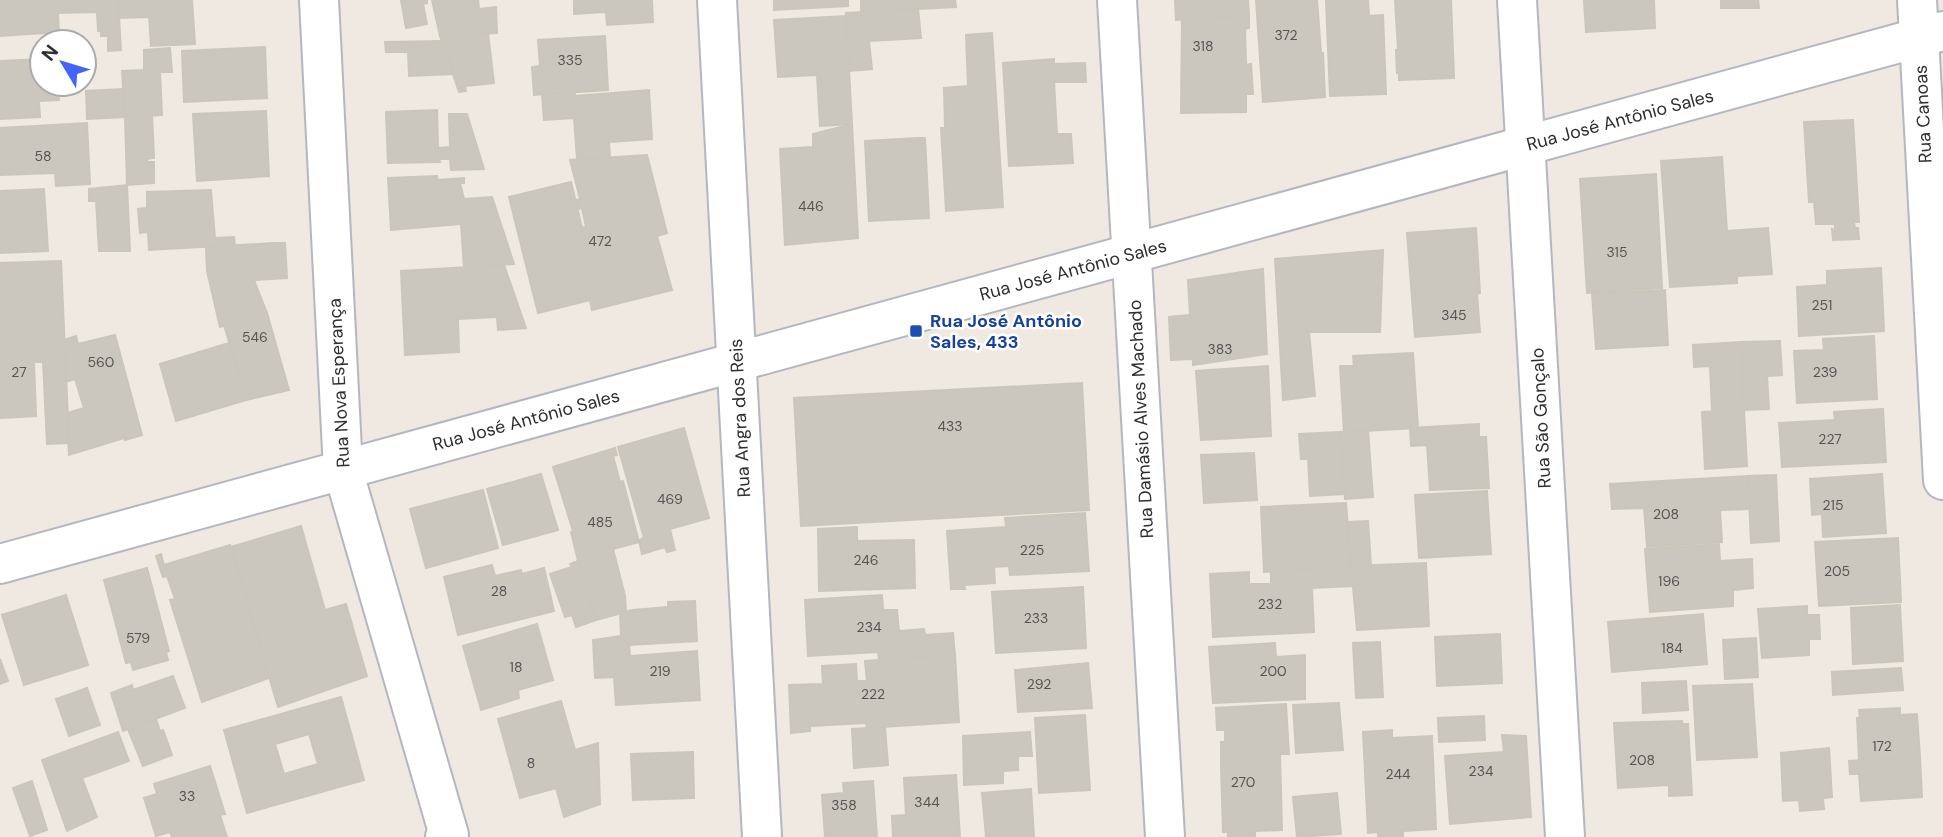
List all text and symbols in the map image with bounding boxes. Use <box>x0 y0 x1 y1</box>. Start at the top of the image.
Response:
house number: 372 <box>1274 26 1298 44</box>
north arrow <box>28 28 98 98</box>
house number: 318 <box>1193 37 1213 55</box>
text: N <box>36 40 64 66</box>
house number: 335 <box>557 51 583 69</box>
street label: Rua Canoas <box>1908 64 1938 164</box>
street label: Rua José Antônio Sales <box>1524 83 1716 157</box>
house number: 58 <box>34 147 52 165</box>
house number: 446 <box>798 197 824 215</box>
house number: 472 <box>588 232 612 250</box>
street label: Rua José Antônio Sales <box>977 233 1169 307</box>
house number: 315 <box>1607 243 1627 261</box>
house number: 251 <box>1812 296 1832 314</box>
street label: Rua Nova Esperança <box>323 298 355 468</box>
street label: Rua Damásio Alves Machado <box>1123 299 1159 539</box>
house number: 345 <box>1441 306 1467 324</box>
place label: Rua José Antônio Sales, 433 <box>930 309 1082 354</box>
marker: Rua José Antônio Sales, 433 <box>908 323 924 339</box>
house number: 546 <box>242 328 268 346</box>
street label: Rua Angra dos Reis <box>724 338 756 498</box>
house number: 383 <box>1207 340 1233 358</box>
street label: Rua São Gonçalo <box>1525 347 1557 489</box>
house number: 560 <box>88 353 114 371</box>
house number: 27 <box>11 363 27 381</box>
house number: 239 <box>1813 363 1838 381</box>
street label: Rua José Antônio Sales <box>430 383 622 457</box>
house number: 433 <box>937 417 963 435</box>
house number: 227 <box>1818 430 1842 448</box>
house number: 469 <box>657 490 683 508</box>
house number: 215 <box>1823 496 1843 514</box>
house number: 208 <box>1653 505 1679 523</box>
house number: 485 <box>587 513 613 531</box>
house number: 225 <box>1020 541 1044 559</box>
house number: 246 <box>853 551 879 569</box>
house number: 205 <box>1824 562 1850 580</box>
house number: 196 <box>1658 572 1680 590</box>
house number: 28 <box>491 582 507 600</box>
house number: 232 <box>1258 595 1282 613</box>
house number: 233 <box>1024 609 1048 627</box>
house number: 234 <box>857 618 882 636</box>
house number: 579 <box>126 629 150 647</box>
house number: 184 <box>1661 639 1683 657</box>
house number: 18 <box>510 658 522 676</box>
house number: 219 <box>649 662 671 680</box>
house number: 200 <box>1259 662 1287 680</box>
house number: 292 <box>1027 675 1051 693</box>
house number: 222 <box>861 685 885 703</box>
house number: 172 <box>1872 737 1892 755</box>
house number: 208 <box>1629 751 1655 769</box>
house number: 8 <box>527 754 535 772</box>
house number: 234 <box>1469 762 1494 780</box>
house number: 244 <box>1386 765 1411 783</box>
house number: 270 <box>1231 773 1255 791</box>
house number: 33 <box>179 787 195 805</box>
house number: 344 <box>914 793 940 811</box>
house number: 358 <box>831 796 857 814</box>

